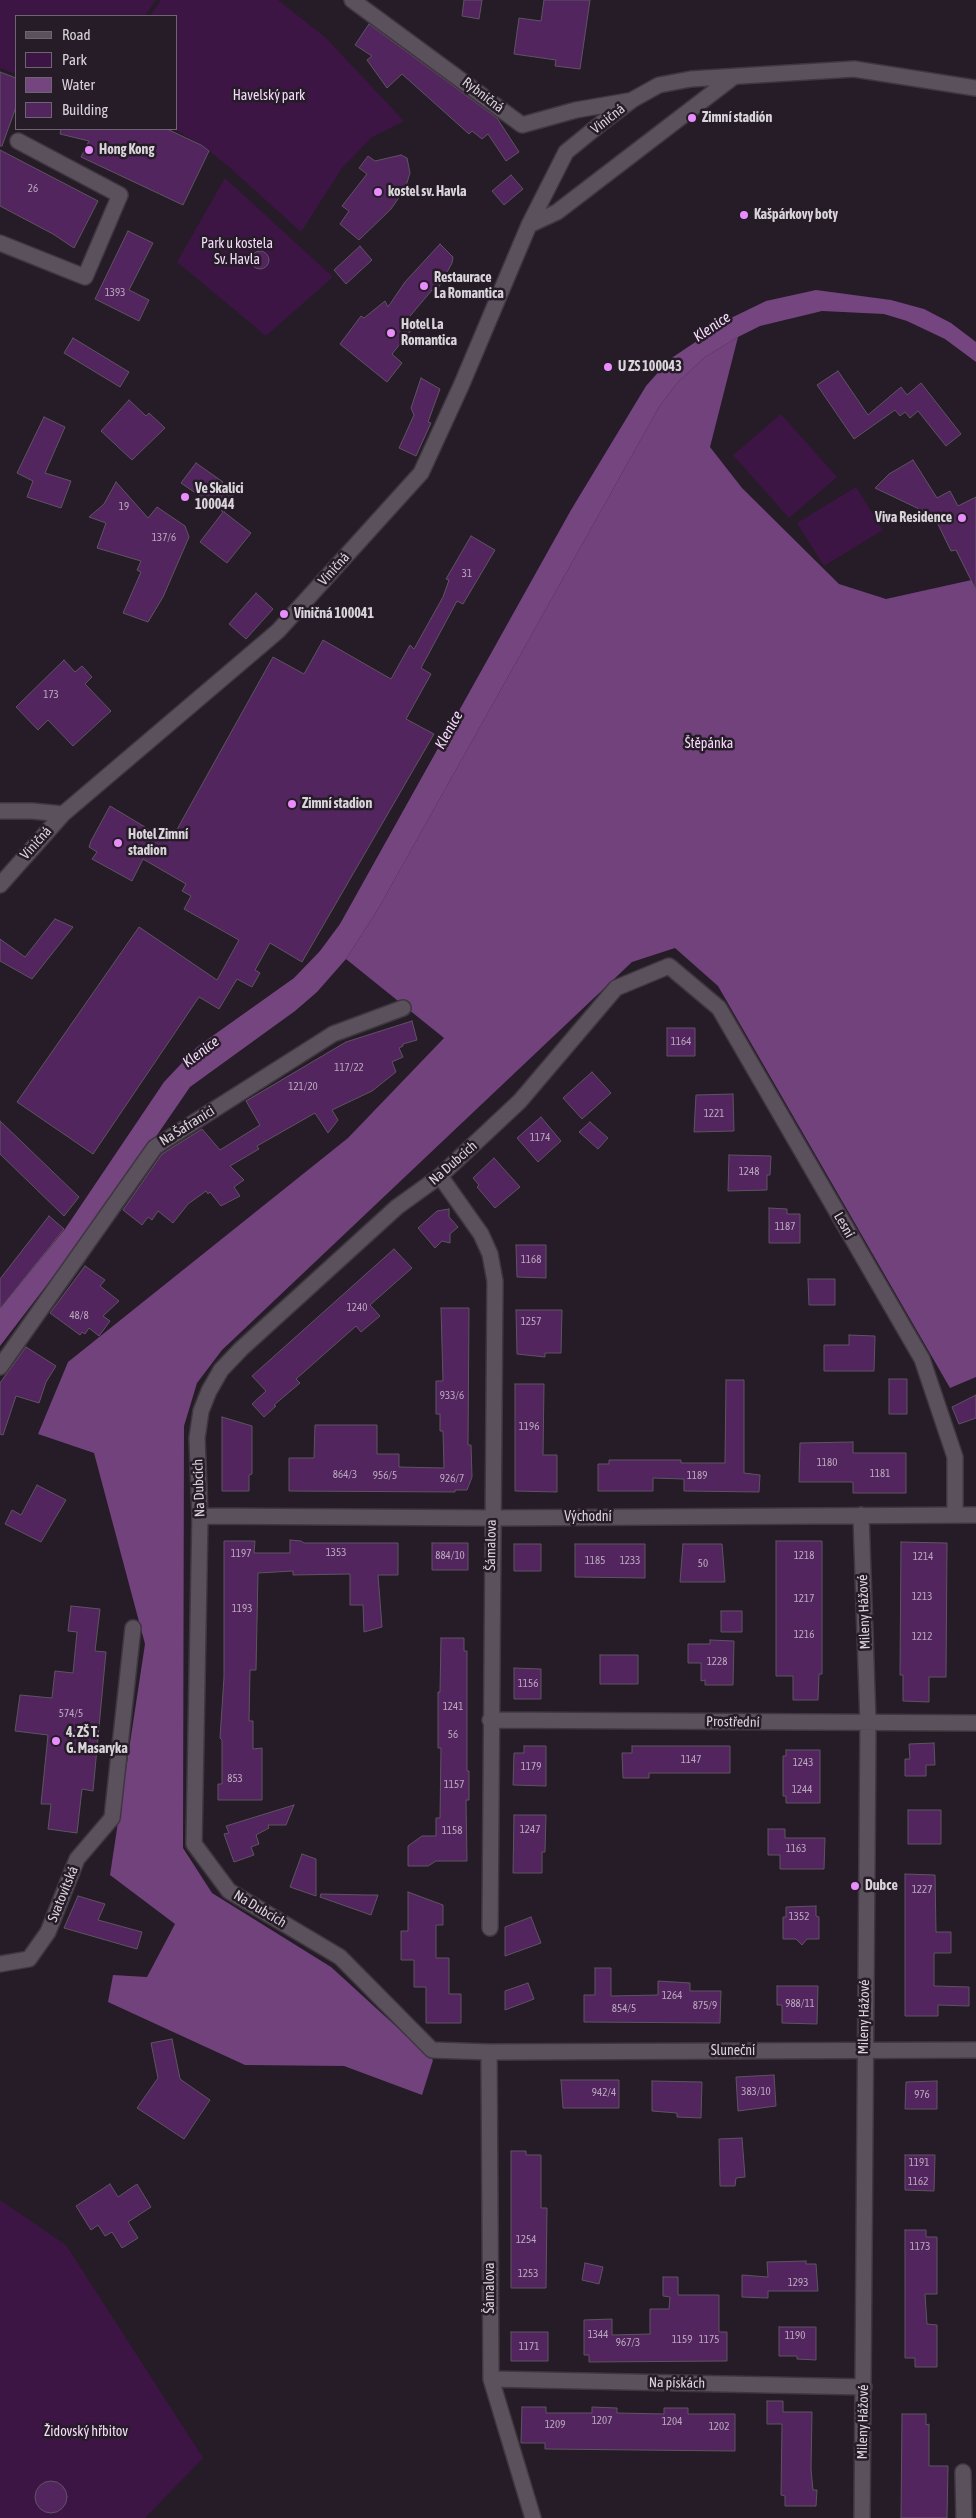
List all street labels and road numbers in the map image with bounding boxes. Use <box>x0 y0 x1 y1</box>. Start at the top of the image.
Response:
street label: Rybničná <box>459 74 507 116</box>
street label: Viničná <box>588 101 628 137</box>
street label: Viničná <box>315 549 353 589</box>
street label: Viničná <box>17 823 55 863</box>
street label: Na Šafranici <box>156 1103 218 1149</box>
street label: Na Dubcích <box>425 1138 481 1188</box>
street label: Lesní <box>830 1209 858 1241</box>
street label: Na Dubcích <box>190 1459 208 1517</box>
street label: Východní <box>564 1509 612 1525</box>
street label: Šámalova <box>482 1519 500 1571</box>
street label: Mileny Hážové <box>854 1574 874 1650</box>
street label: Prostřední <box>706 1713 760 1731</box>
street label: Svatovítská <box>44 1864 82 1924</box>
street label: Na Dubcích <box>231 1887 289 1931</box>
street label: Mileny Hážové <box>855 1979 873 2055</box>
street label: Sluneční <box>711 2043 755 2059</box>
street label: Šámalova <box>482 2262 498 2314</box>
street label: Na pískách <box>649 2374 705 2392</box>
street label: Mileny Hážové <box>854 2384 872 2460</box>

